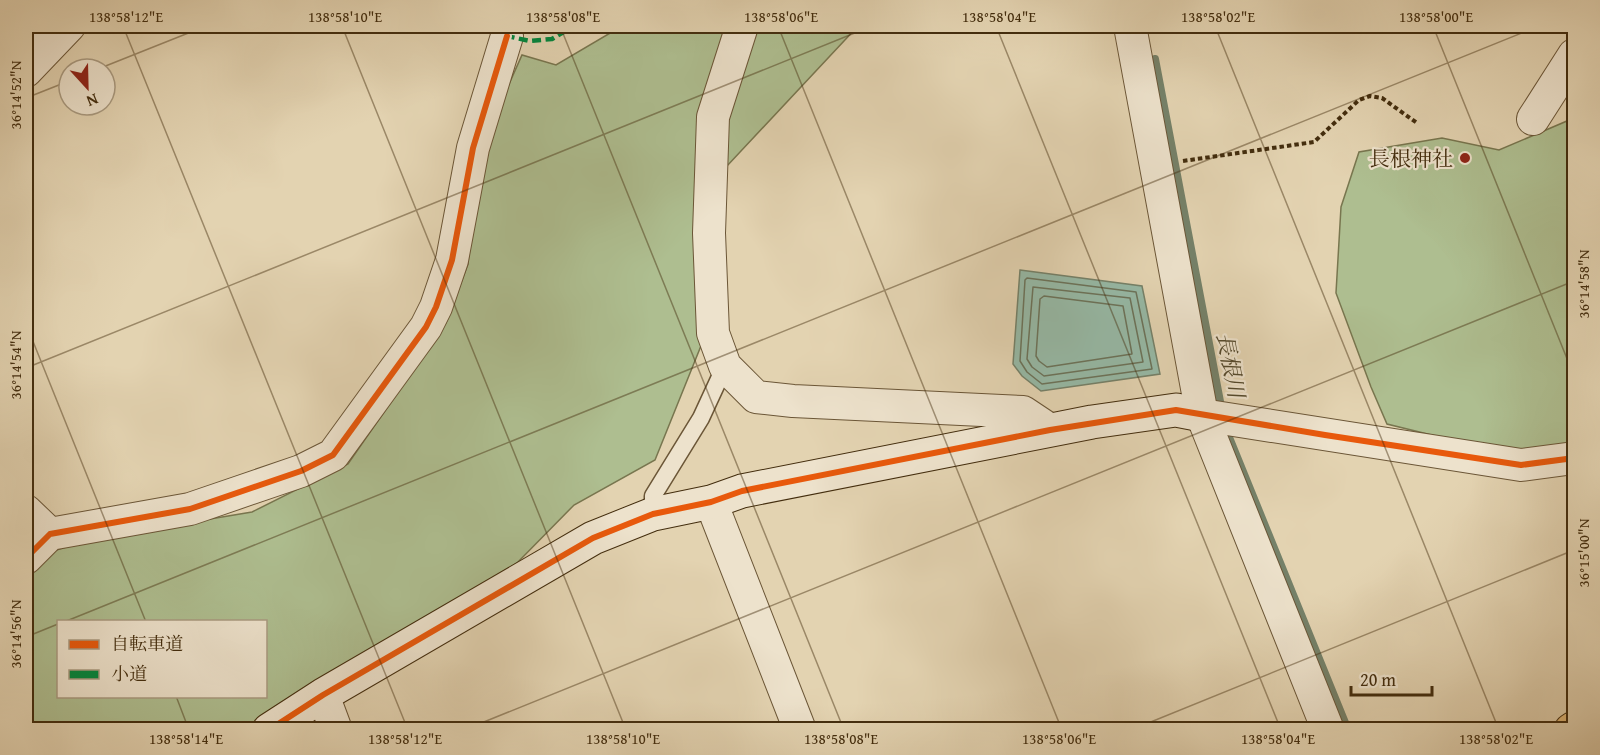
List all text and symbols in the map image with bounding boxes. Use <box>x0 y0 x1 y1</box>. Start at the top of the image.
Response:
text: 138°58'12"E <box>89 6 163 27</box>
text: 138°58'10"E <box>308 6 382 27</box>
text: 138°58'08"E <box>526 6 600 27</box>
text: 138°58'06"E <box>744 6 818 27</box>
text: 138°58'04"E <box>962 6 1036 27</box>
text: 138°58'02"E <box>1181 6 1255 27</box>
text: 138°58'00"E <box>1399 6 1473 27</box>
north arrow <box>57 57 117 117</box>
text: 36°14'52"N <box>5 60 26 129</box>
text: N <box>83 88 102 114</box>
place label: 長根神社 <box>1369 143 1453 174</box>
marker: 長根神社 <box>1458 151 1472 165</box>
text: 36°14'58"N <box>1573 249 1594 318</box>
text: 36°14'54"N <box>5 330 26 399</box>
water label: 長根川 <box>1209 330 1253 402</box>
text: 36°15'00"N <box>1573 518 1594 587</box>
text: 36°14'56"N <box>5 599 26 668</box>
legend <box>57 620 267 698</box>
text: 自転車道 <box>111 630 183 657</box>
scale bar <box>1351 659 1432 697</box>
text: 小道 <box>111 660 147 687</box>
text: 20 m <box>1360 666 1396 693</box>
text: 138°58'14"E <box>149 728 223 749</box>
text: 138°58'12"E <box>368 728 442 749</box>
text: 138°58'10"E <box>586 728 660 749</box>
text: 138°58'08"E <box>804 728 878 749</box>
text: 138°58'06"E <box>1022 728 1096 749</box>
text: 138°58'04"E <box>1241 728 1315 749</box>
text: 138°58'02"E <box>1459 728 1533 749</box>

